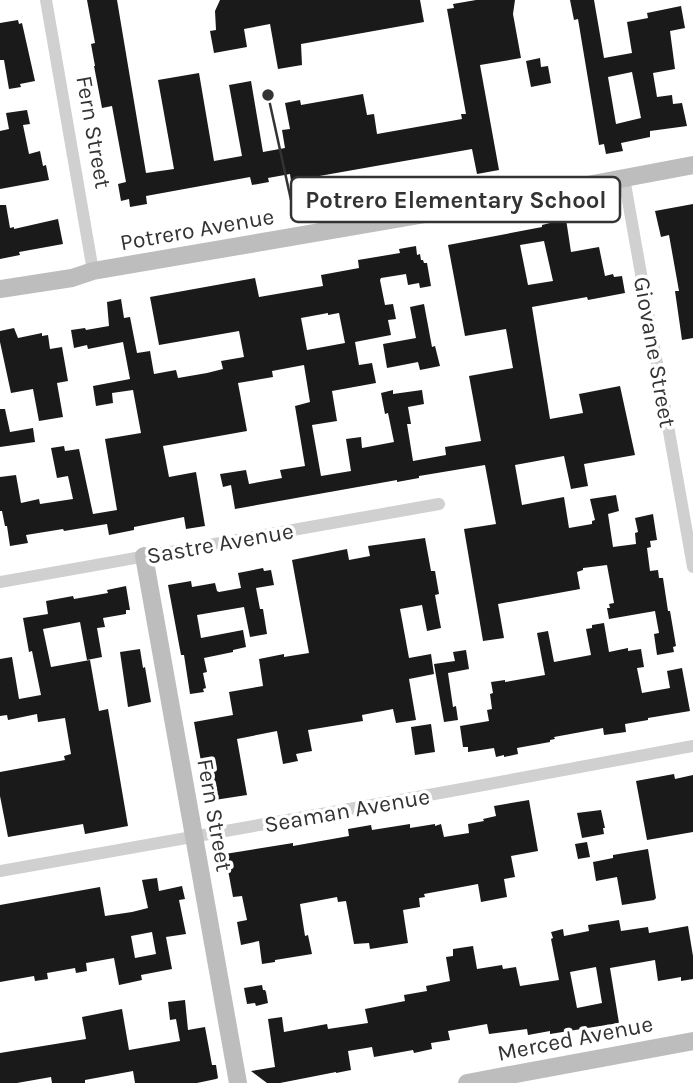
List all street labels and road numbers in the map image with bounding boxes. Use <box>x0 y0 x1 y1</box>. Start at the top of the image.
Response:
street label: Fern Street <box>70 74 117 191</box>
street label: Potrero Avenue <box>118 203 276 256</box>
street label: Giovane Street <box>628 275 681 430</box>
street label: Sastre Avenue <box>145 517 296 570</box>
street label: Fern Street <box>191 757 238 874</box>
street label: Seaman Avenue <box>262 783 432 838</box>
street label: Merced Avenue <box>495 1010 655 1067</box>

